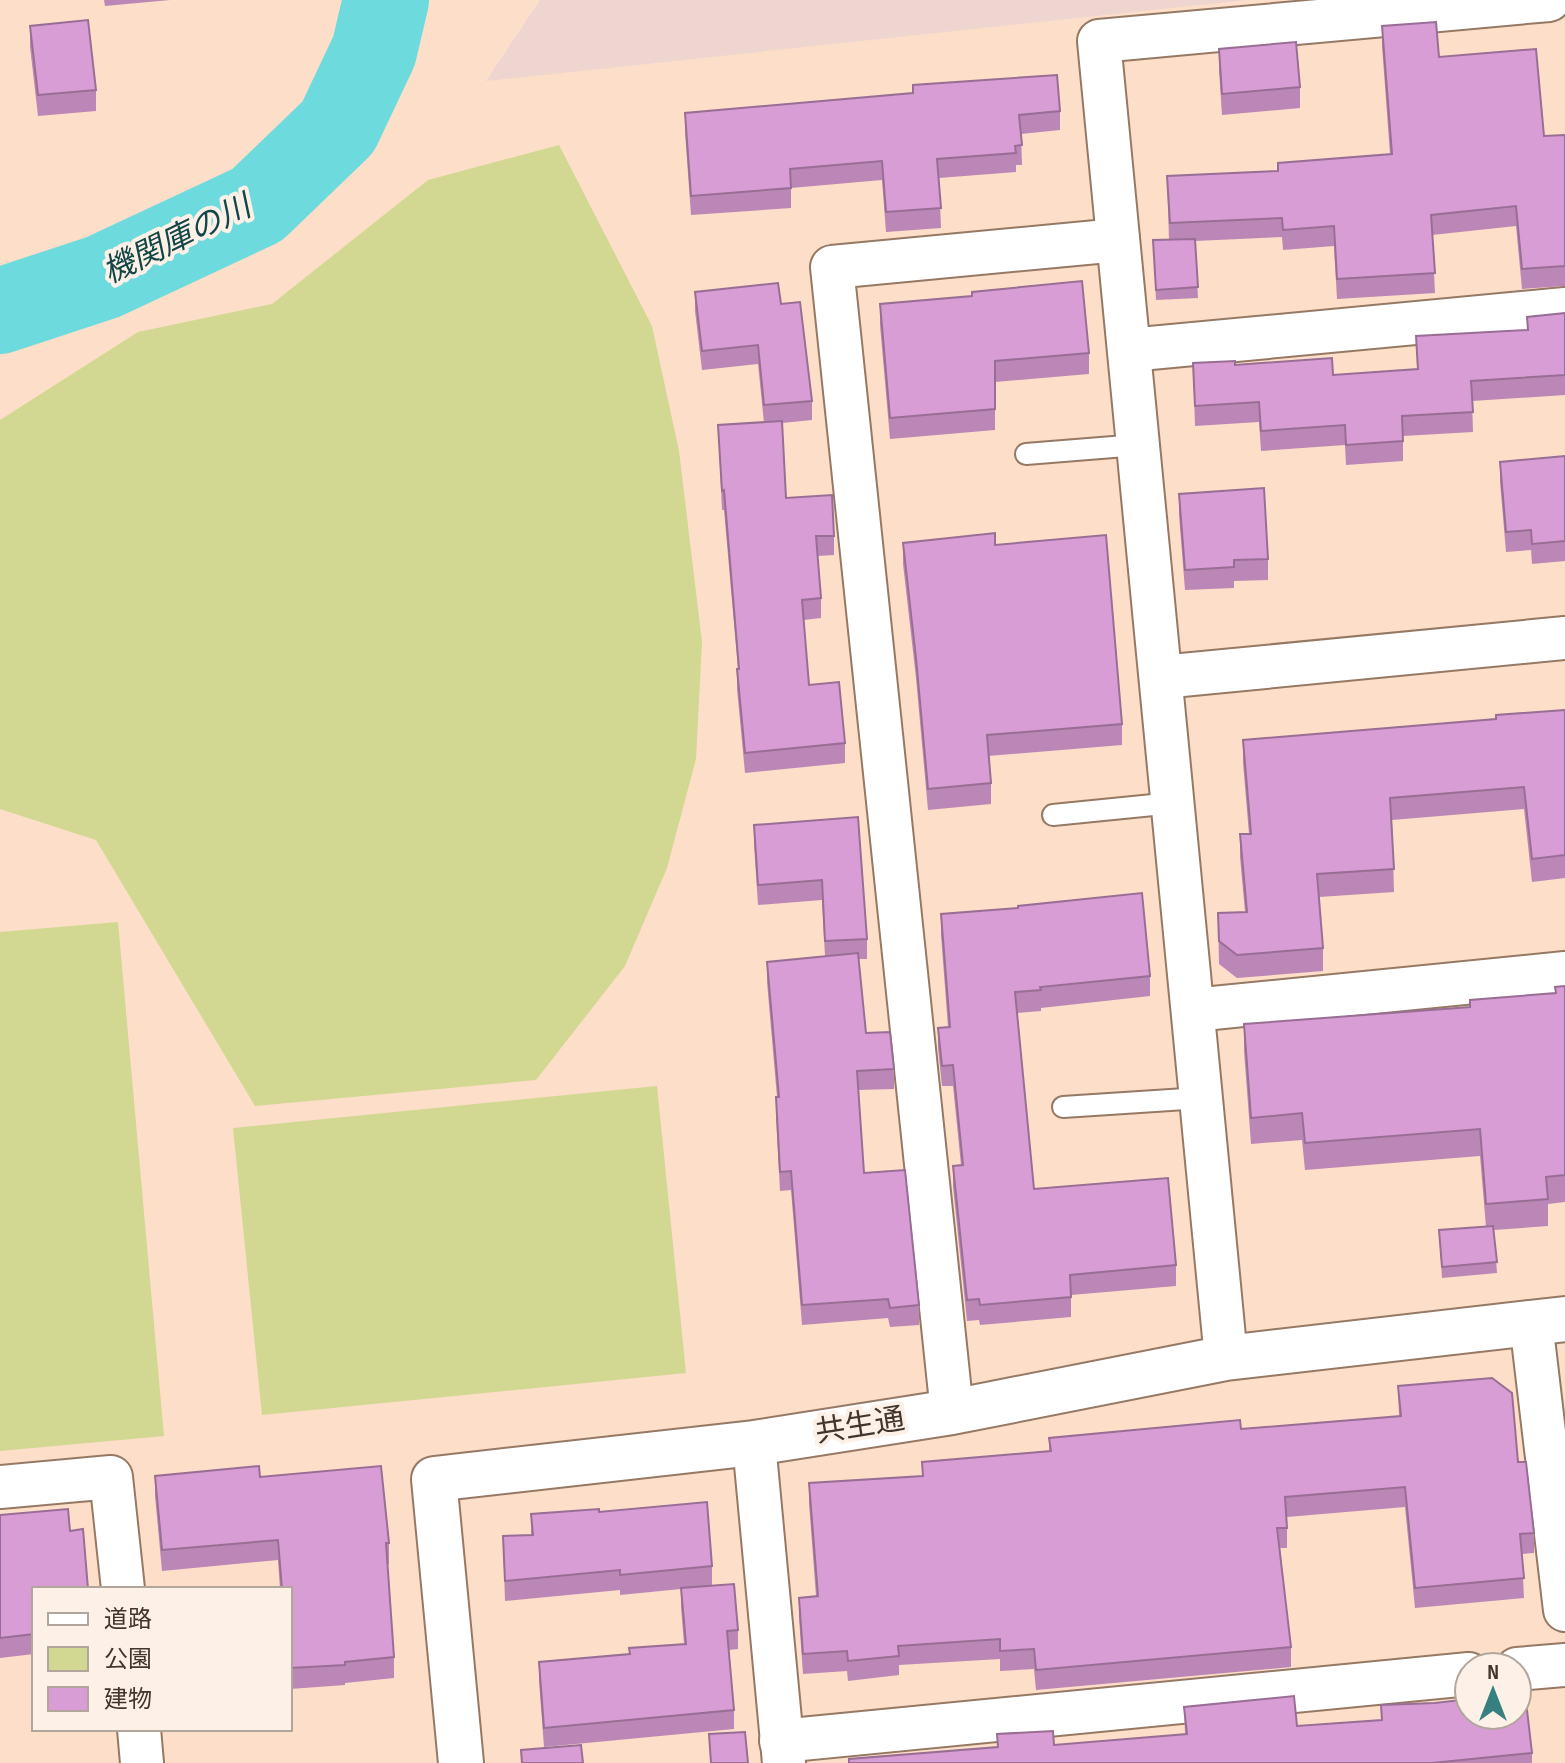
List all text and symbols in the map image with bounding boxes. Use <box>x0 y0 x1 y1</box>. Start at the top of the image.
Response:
water label: 機関庫の川 <box>97 186 260 293</box>
street label: 共生通 <box>813 1401 907 1451</box>
legend <box>32 1587 292 1731</box>
text: 道路 <box>104 1605 152 1634</box>
text: 公園 <box>104 1645 152 1674</box>
north arrow <box>1453 1651 1533 1731</box>
text: N <box>1487 1659 1499 1686</box>
text: 建物 <box>104 1685 152 1714</box>

